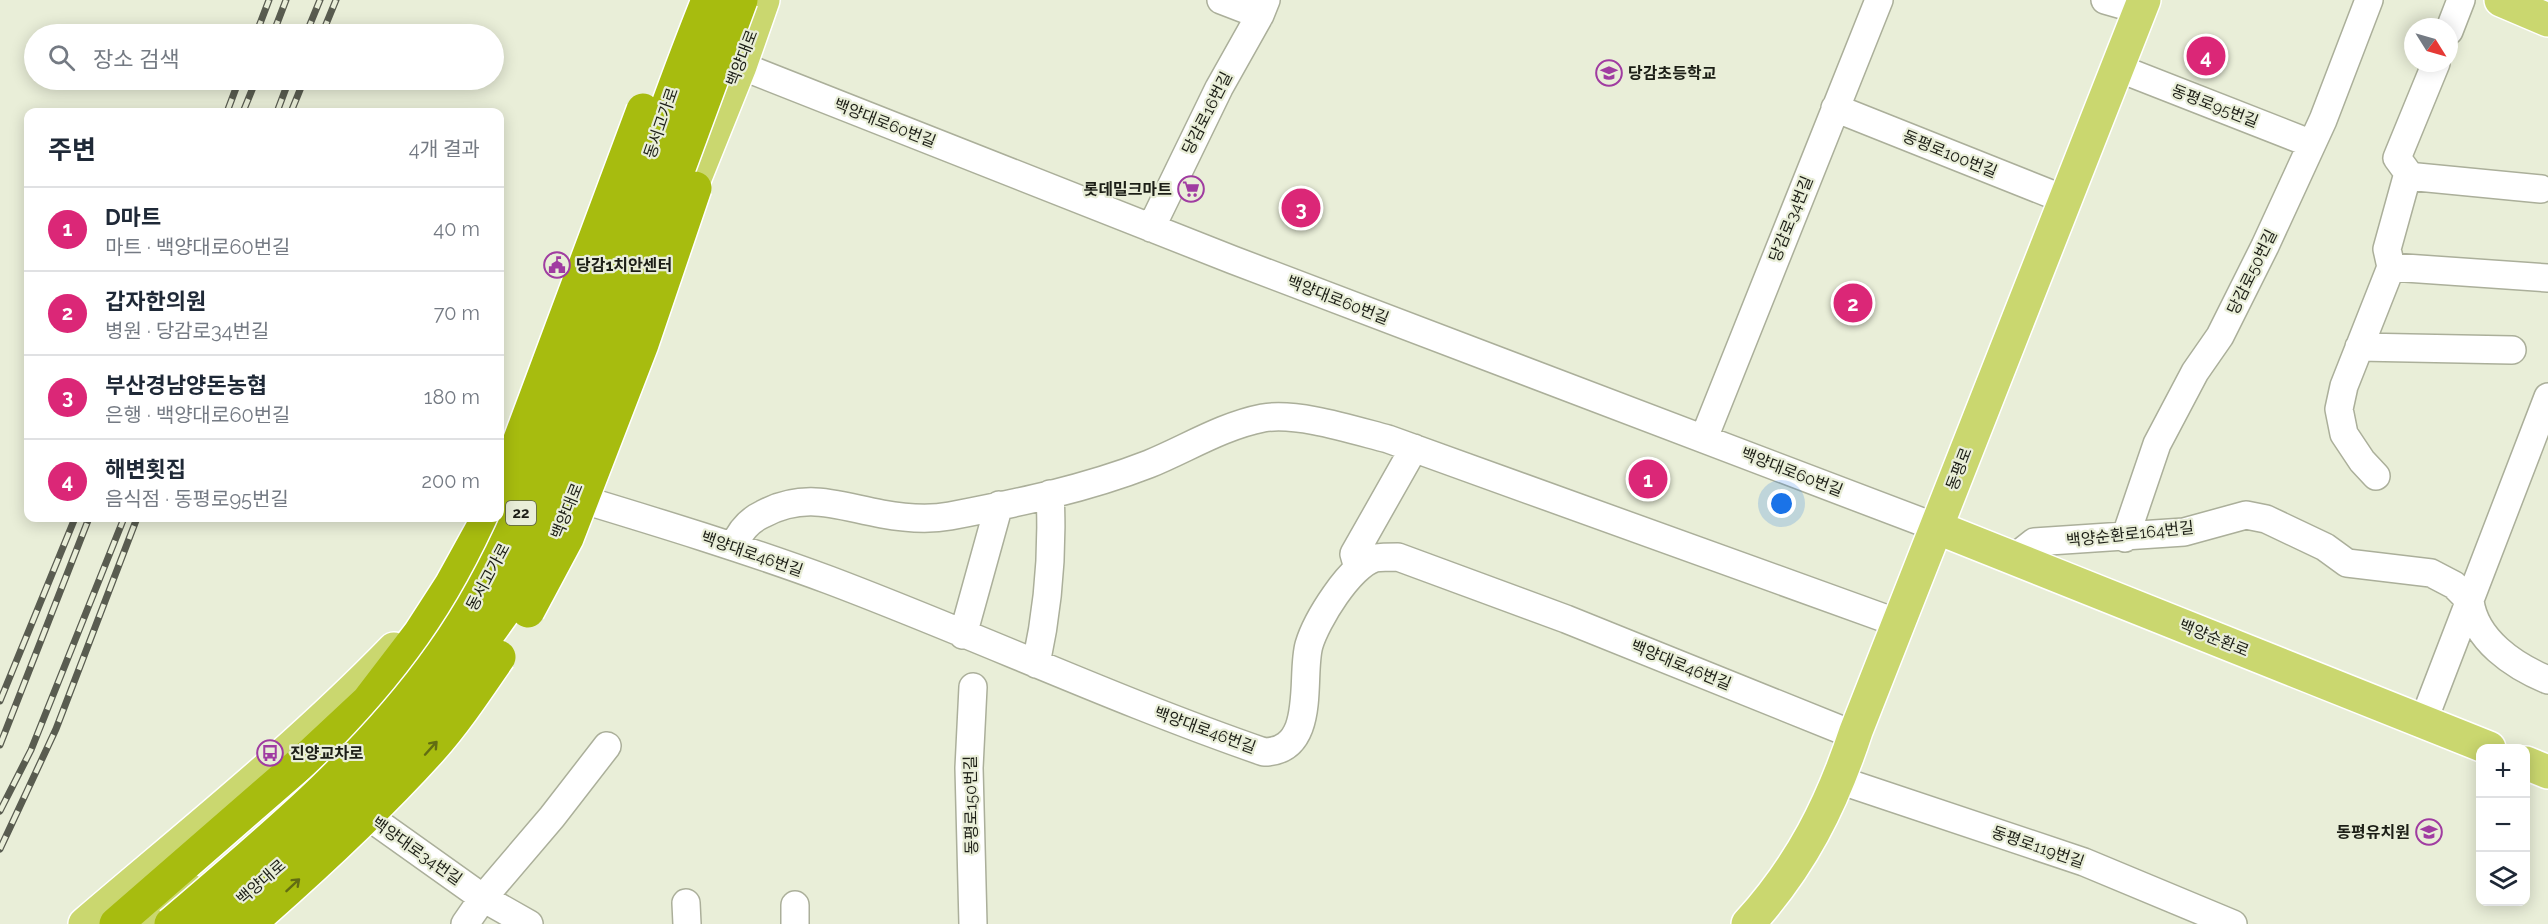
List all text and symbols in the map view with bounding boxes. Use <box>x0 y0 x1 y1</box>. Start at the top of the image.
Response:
north arrow <box>2404 18 2458 72</box>
search box <box>24 24 504 90</box>
street label: 백양대로 <box>723 27 762 89</box>
pin: 4 <box>2186 34 2226 78</box>
icon: search <box>45 41 78 74</box>
text: 장소 검색 <box>93 46 180 72</box>
school or university icon: 당감초등학교 <box>1594 58 1624 88</box>
place label: 당감초등학교 <box>1628 64 1717 83</box>
street label: 당감로16번길 <box>1178 69 1236 157</box>
street label: 동평로95번길 <box>2169 81 2261 131</box>
street label: 동서고가로 <box>640 85 682 161</box>
street label: 백양대로60번길 <box>831 95 939 151</box>
street label: 동평로100번길 <box>1900 126 2000 182</box>
text: 주변 <box>48 135 96 165</box>
text: 4개 결과 <box>409 137 480 161</box>
street label: 당감로34번길 <box>1765 173 1817 265</box>
supermarket icon: 롯데밀크마트 <box>1176 174 1206 204</box>
place label: 롯데밀크마트 <box>1084 180 1172 199</box>
pin: 3 <box>1282 186 1320 230</box>
text: D마트 <box>105 204 161 230</box>
text: 1 <box>63 217 72 241</box>
text: 40 m <box>433 217 480 241</box>
street label: 당감로50번길 <box>2223 226 2281 318</box>
text: 마트 · 백양대로60번길 <box>105 235 290 259</box>
public building icon: 당감1치안센터 <box>542 250 572 280</box>
place label: 당감1치안센터 <box>576 256 672 275</box>
street label: 백양대로60번길 <box>1284 272 1392 328</box>
pin: 2 <box>1834 280 1872 326</box>
text: 갑자한의원 <box>105 288 206 314</box>
text: 2 <box>62 301 73 325</box>
text: 70 m <box>434 301 480 325</box>
text: 병원 · 당감로34번길 <box>105 319 269 343</box>
text: 부산경남양돈농협 <box>105 372 267 398</box>
text: 3 <box>62 385 73 409</box>
text: 180 m <box>424 385 480 409</box>
text: 은행 · 백양대로60번길 <box>105 403 290 427</box>
street label: 백양대로60번길 <box>1738 444 1846 500</box>
street label: 동평로 <box>1942 445 1976 493</box>
text: 해변횟집 <box>105 456 186 482</box>
pin: 1 <box>1628 456 1668 502</box>
text: 4 <box>62 469 73 493</box>
text: 200 m <box>422 469 480 493</box>
street label: 백양대로 <box>547 480 587 542</box>
text: 음식점 · 동평로95번길 <box>105 487 289 511</box>
your location <box>1767 489 1796 518</box>
road number: 22 <box>506 501 536 525</box>
street label: 백양순환로164번길 <box>2065 518 2195 550</box>
street label: 백양대로46번길 <box>698 528 806 580</box>
street label: 동서고가로 <box>462 540 514 614</box>
street label: 백양순환로 <box>2176 615 2252 661</box>
street label: 백양대로46번길 <box>1628 636 1734 694</box>
street label: 백양대로46번길 <box>1152 703 1258 757</box>
bus stop icon: 진양교차로 <box>255 738 285 768</box>
one-way arrow <box>424 741 438 756</box>
place label: 진양교차로 <box>290 744 364 763</box>
map controls <box>2476 744 2530 906</box>
button: + <box>2476 744 2530 798</box>
street label: 동평로150번길 <box>961 755 981 855</box>
button: − <box>2476 798 2530 852</box>
street label: 백양대로34번길 <box>368 813 466 889</box>
school or university icon: 동평유치원 <box>2414 817 2444 847</box>
street label: 동평로119번길 <box>1989 822 2087 872</box>
place label: 동평유치원 <box>2336 823 2410 842</box>
button: layers <box>2476 852 2530 906</box>
street label: 백양대로 <box>233 855 290 908</box>
one-way arrow <box>285 878 300 893</box>

